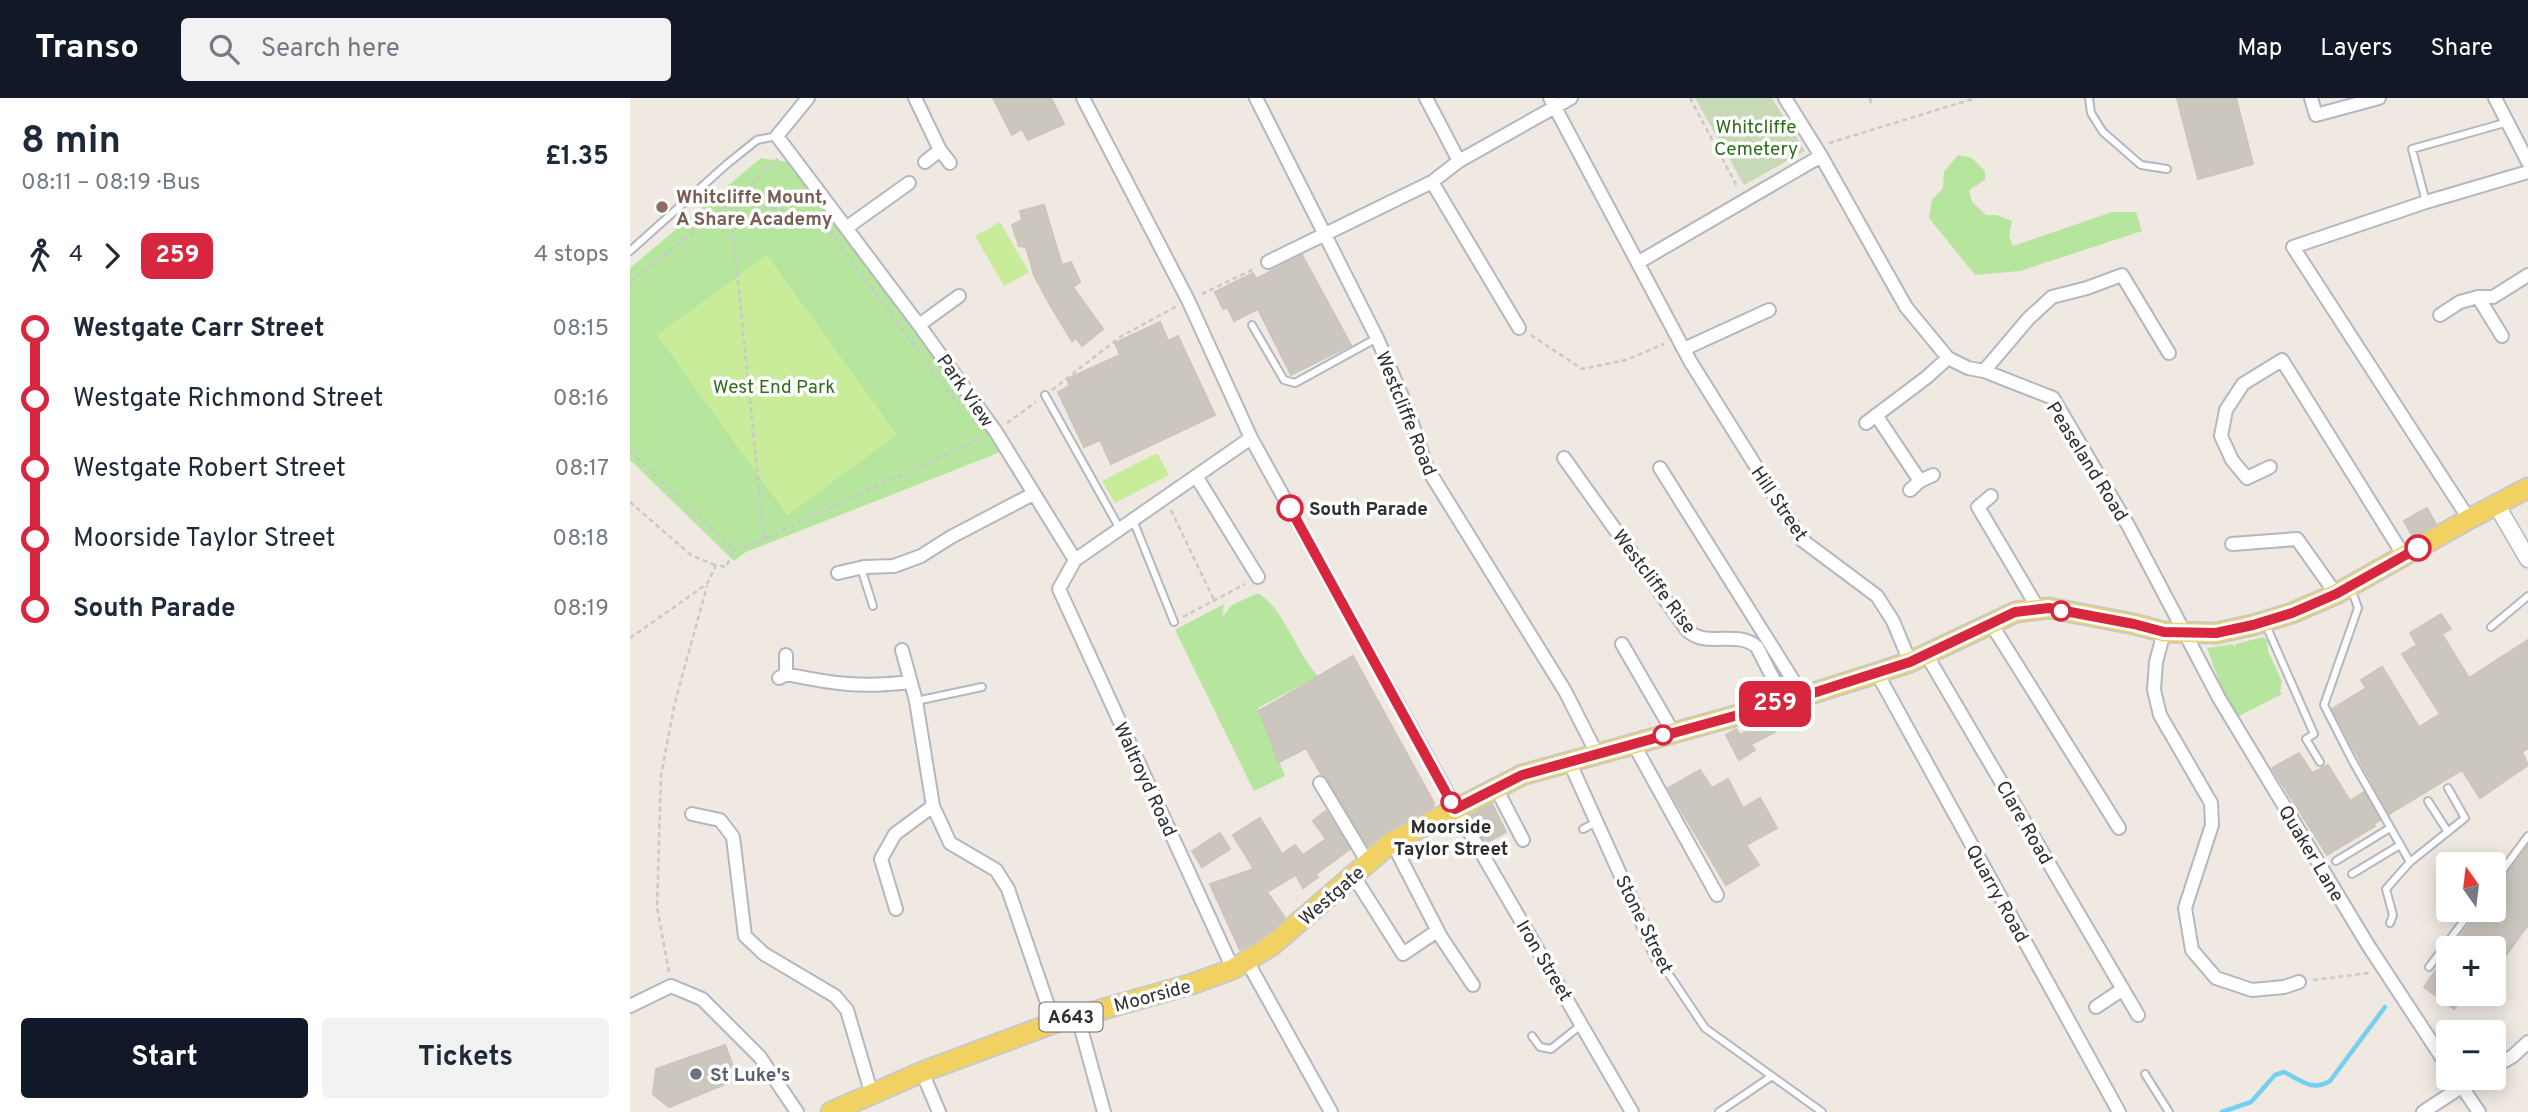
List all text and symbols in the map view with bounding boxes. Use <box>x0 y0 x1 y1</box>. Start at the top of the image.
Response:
search box <box>181 18 671 81</box>
text: Transo <box>35 28 139 70</box>
icon: search <box>205 30 243 68</box>
text: Search here <box>261 33 400 66</box>
text: Map <box>2237 34 2282 64</box>
text: Layers <box>2320 34 2392 64</box>
text: Share <box>2430 34 2493 64</box>
park label: Whitcliffe Cemetery <box>1714 116 1798 162</box>
text: 8 min <box>21 118 121 167</box>
text: £1.35 <box>545 141 609 174</box>
text: 08:11 – 08:19 · Bus <box>21 169 201 198</box>
place label: Whitcliffe Mount, A Share Academy <box>676 186 833 232</box>
marker: Whitcliffe Mount, A Share Academy <box>654 199 670 215</box>
icon: walk <box>21 237 59 275</box>
icon: forward <box>93 237 131 275</box>
text: 4 <box>69 241 83 270</box>
text: 259 <box>155 241 199 271</box>
text: 4 stops <box>534 241 609 270</box>
text: Westgate Carr Street <box>73 313 324 346</box>
text: 08:15 <box>552 315 609 344</box>
street label: Westcliffe Road <box>1369 348 1441 479</box>
street label: Park View <box>931 350 998 432</box>
park label: West End Park <box>713 376 835 400</box>
text: Westgate Richmond Street <box>73 383 383 416</box>
text: 08:16 <box>553 385 609 414</box>
street label: Peaseland Road <box>2040 398 2133 526</box>
text: Westgate Robert Street <box>73 453 346 486</box>
text: 08:17 <box>555 455 609 484</box>
street label: Hill Street <box>1745 462 1812 546</box>
marker: South Parade <box>1277 495 1303 521</box>
place label: South Parade <box>1309 498 1428 522</box>
text: Moorside Taylor Street <box>73 523 335 556</box>
text: 08:18 <box>552 525 609 554</box>
street label: Westcliffe Rise <box>1606 525 1700 639</box>
unlabelled marker <box>2405 535 2431 561</box>
text: South Parade <box>73 593 235 626</box>
text: 08:19 <box>553 595 609 624</box>
unlabelled marker <box>2051 601 2071 621</box>
line badge: 259 <box>1735 681 1815 727</box>
text: 259 <box>1753 689 1797 719</box>
street label: Waltroyd Road <box>1107 719 1181 841</box>
unlabelled marker <box>1653 725 1673 745</box>
street label: Clare Road <box>1990 777 2057 869</box>
marker: Moorside Taylor Street <box>1441 792 1461 812</box>
street label: Quaker Lane <box>2272 801 2349 907</box>
place label: Moorside Taylor Street <box>1394 816 1508 862</box>
street label: Quarry Road <box>1959 841 2033 947</box>
north arrow <box>2436 852 2506 922</box>
map controls <box>2436 852 2506 1090</box>
street label: Westgate <box>1295 862 1370 932</box>
street label: Stone Street <box>1609 872 1677 978</box>
street label: Iron Street <box>1510 916 1577 1006</box>
button: + <box>2436 936 2506 1006</box>
street label: Moorside <box>1111 975 1194 1019</box>
road number: A643 <box>1040 1002 1102 1032</box>
button: Start <box>21 1018 308 1098</box>
button: Tickets <box>322 1018 609 1098</box>
button: − <box>2436 1020 2506 1090</box>
place label: St Luke's <box>710 1064 790 1088</box>
marker: St Luke's <box>688 1066 704 1082</box>

